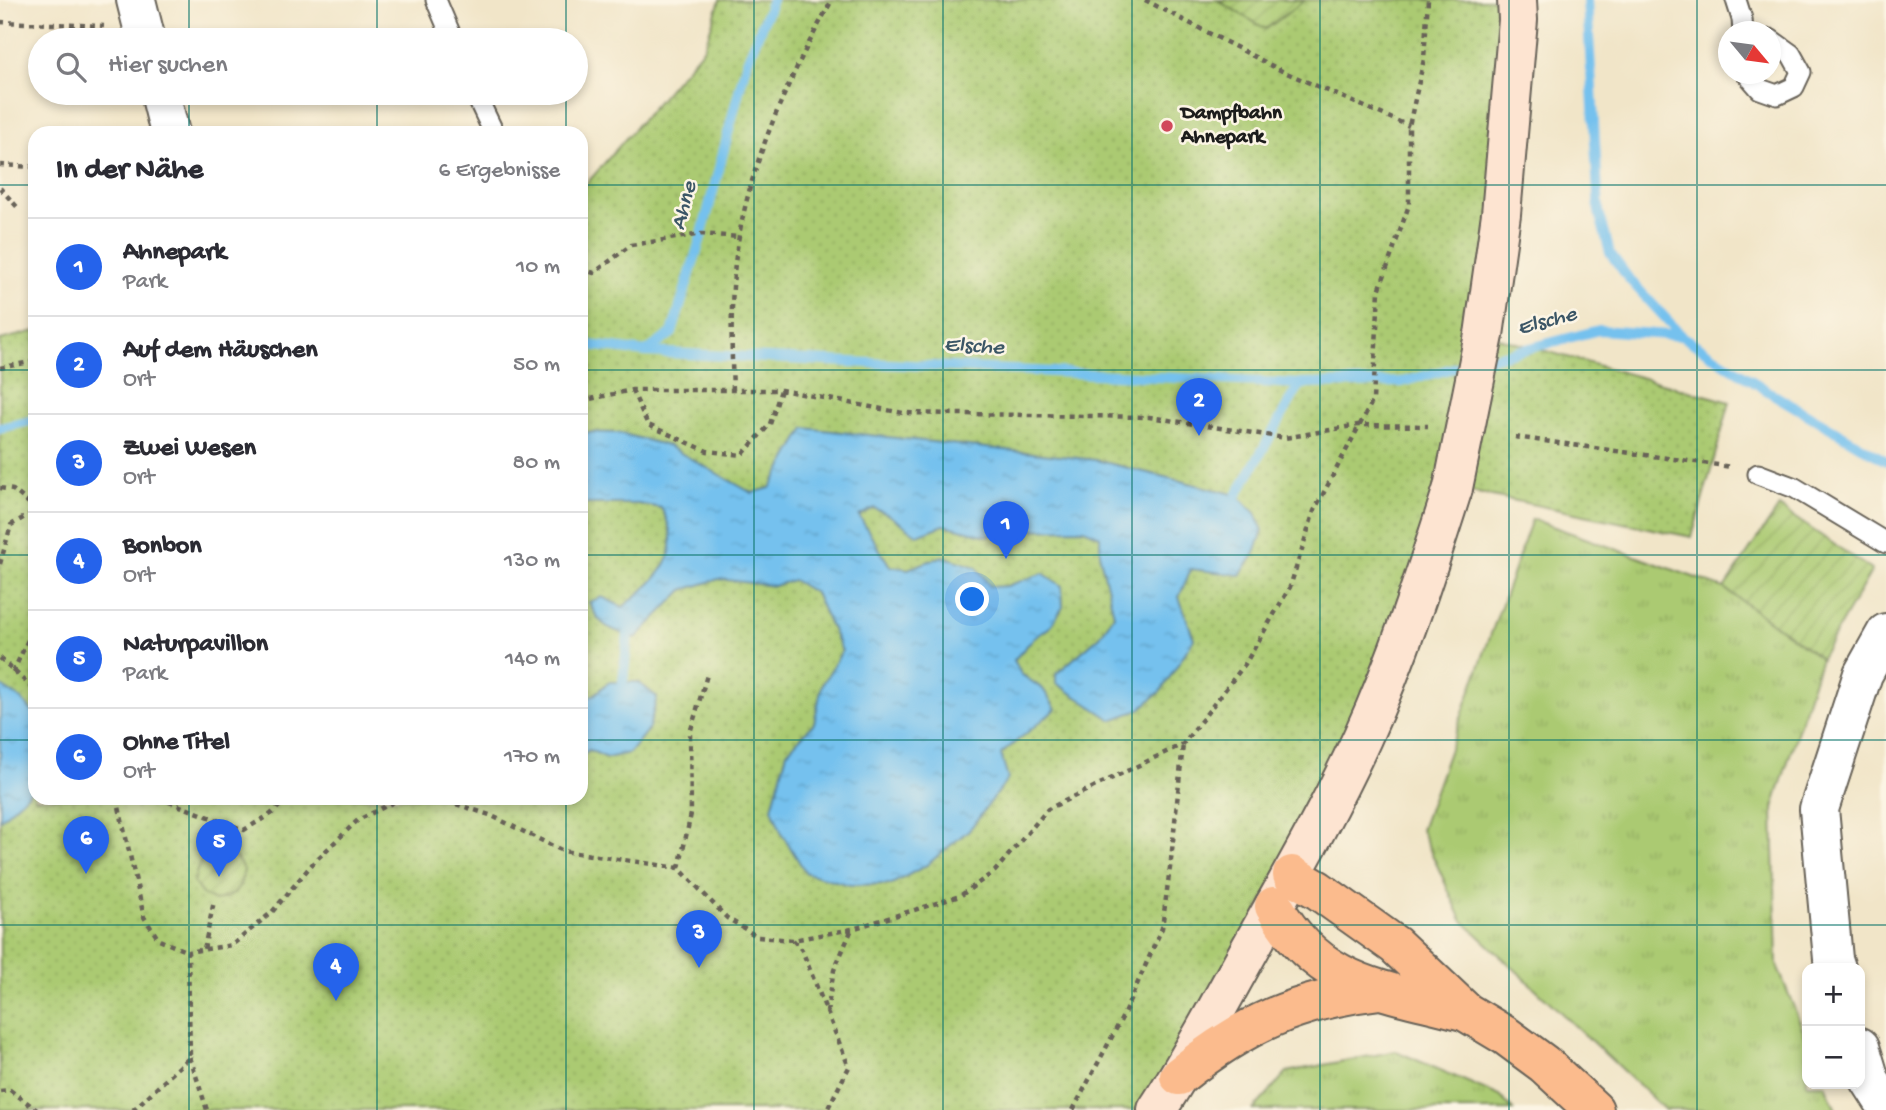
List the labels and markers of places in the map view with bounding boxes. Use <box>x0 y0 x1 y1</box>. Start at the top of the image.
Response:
place label: Dampfbahn Ahnepark <box>1179 102 1283 151</box>
marker: Dampfbahn Ahnepark <box>1159 118 1175 134</box>
pin: 2 <box>1176 378 1222 436</box>
pin: 1 <box>983 501 1029 559</box>
pin: 6 <box>63 816 109 874</box>
pin: 5 <box>196 819 242 877</box>
pin: 3 <box>676 910 722 968</box>
pin: 4 <box>313 943 359 1001</box>

